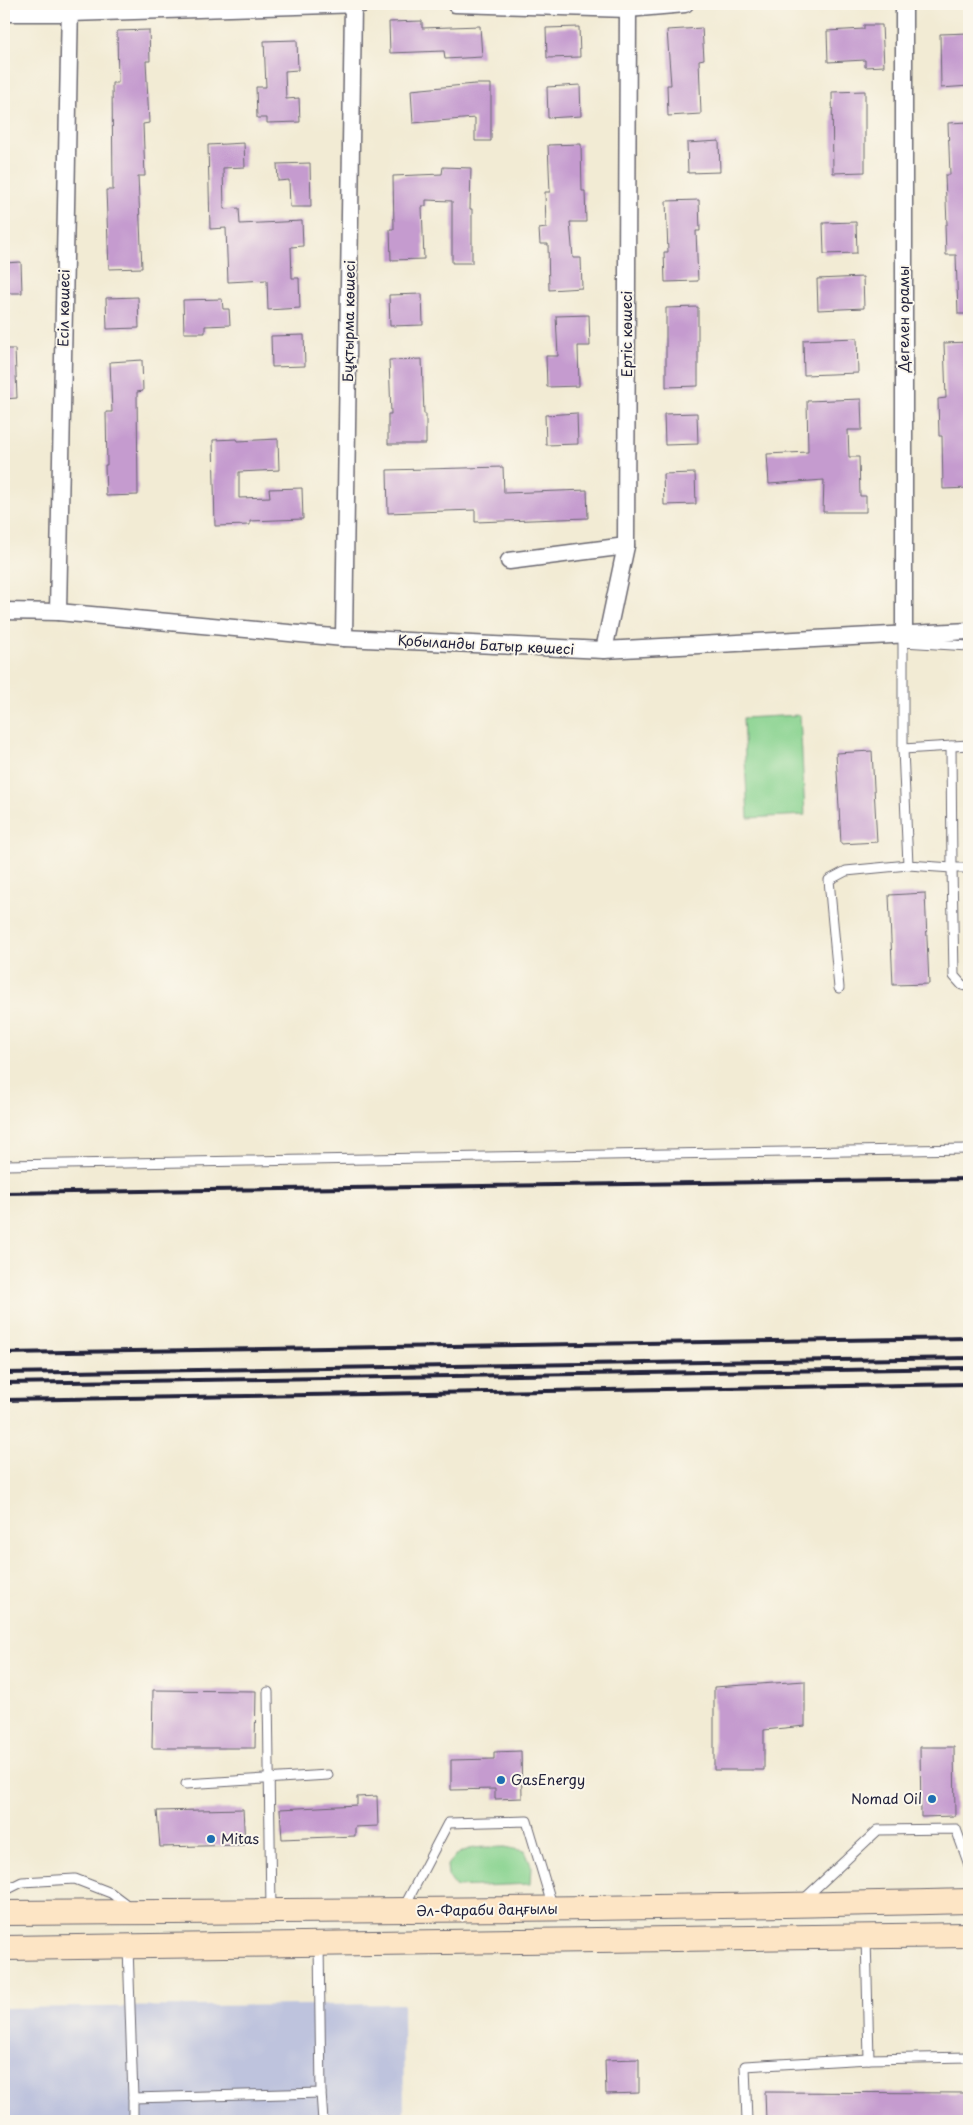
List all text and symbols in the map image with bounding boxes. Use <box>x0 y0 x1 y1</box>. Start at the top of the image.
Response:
street label: Бұқтырма көшесі <box>337 260 360 382</box>
street label: Дегелен орамы <box>893 266 914 373</box>
street label: Есіл көшесі <box>52 269 75 347</box>
street label: Ертіс көшесі <box>616 291 637 377</box>
street label: Қобыланды Батыр көшесі <box>397 629 575 660</box>
place label: GasEnergy <box>511 1769 585 1790</box>
marker: GasEnergy <box>495 1774 507 1786</box>
place label: Nomad Oil <box>851 1788 922 1809</box>
marker: Nomad Oil <box>926 1793 938 1805</box>
place label: Mitas <box>221 1828 259 1849</box>
marker: Mitas <box>205 1833 217 1845</box>
street label: Әл-Фараби даңғылы <box>416 1898 558 1921</box>

